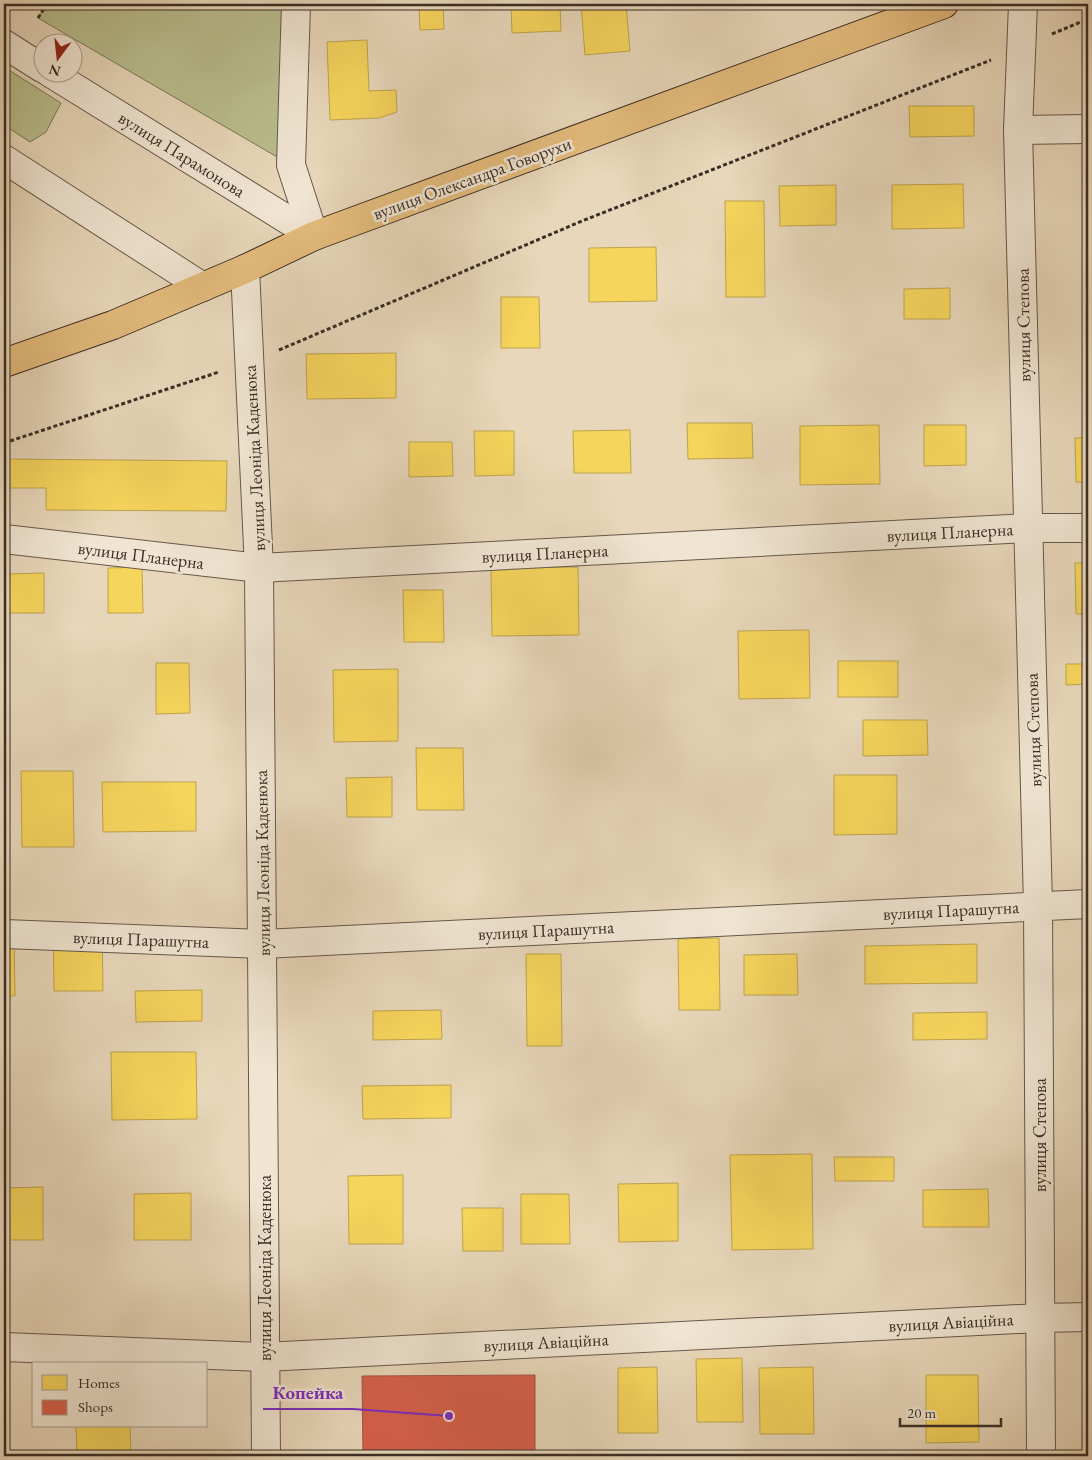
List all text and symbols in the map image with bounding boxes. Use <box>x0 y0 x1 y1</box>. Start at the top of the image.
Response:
north arrow <box>32 32 82 82</box>
text: N <box>46 60 62 81</box>
street label: вулиця Парамонова <box>114 106 250 203</box>
street label: вулиця Олександра Говорухи <box>369 131 575 225</box>
street label: вулиця Степова <box>1010 267 1035 382</box>
street label: вулиця Леоніда Каденюка <box>238 364 270 552</box>
street label: вулиця Планерна <box>886 517 1015 547</box>
street label: вулиця Планерна <box>77 536 206 574</box>
street label: вулиця Планерна <box>481 538 610 568</box>
street label: вулиця Степова <box>1019 672 1046 787</box>
street label: вулиця Леоніда Каденюка <box>249 769 275 956</box>
street label: вулиця Парашутна <box>882 895 1021 925</box>
street label: вулиця Парашутна <box>477 915 616 945</box>
street label: вулиця Парашутна <box>72 925 210 953</box>
street label: вулиця Степова <box>1028 1077 1051 1192</box>
street label: вулиця Леоніда Каденюка <box>253 1174 276 1361</box>
street label: вулиця Авіаційна <box>888 1307 1015 1337</box>
street label: вулиця Авіаційна <box>483 1327 610 1357</box>
legend <box>32 1362 208 1428</box>
text: Homes <box>78 1373 120 1392</box>
callout: Копейка <box>263 1375 353 1409</box>
text: Копейка <box>273 1380 344 1405</box>
scale bar <box>900 1395 1001 1427</box>
text: Shops <box>78 1397 113 1416</box>
text: 20 m <box>907 1403 936 1422</box>

